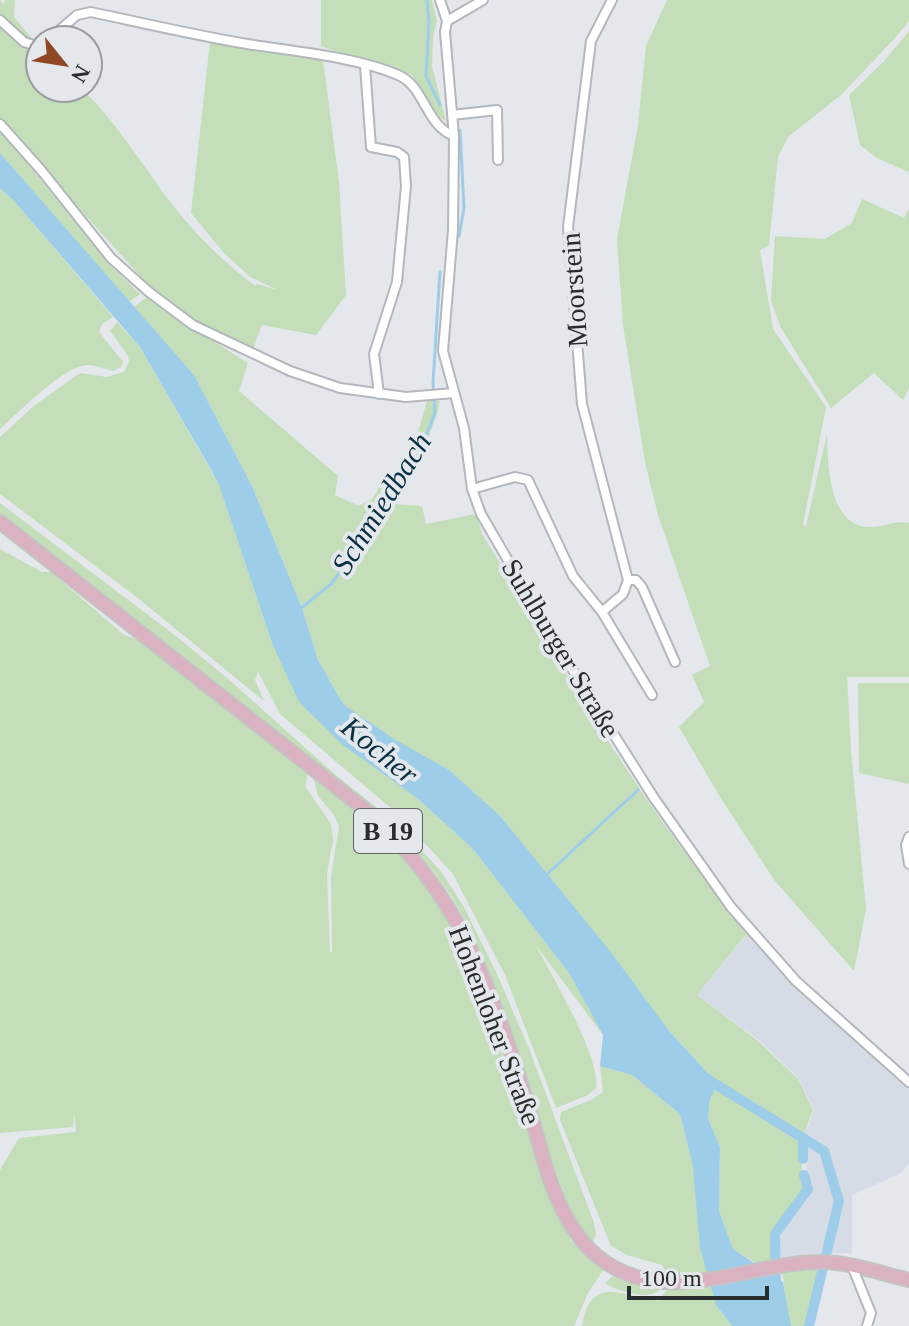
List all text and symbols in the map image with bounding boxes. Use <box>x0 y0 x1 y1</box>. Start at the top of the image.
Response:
north arrow <box>24 24 104 104</box>
text: N <box>66 61 96 87</box>
street label: Moorstein <box>555 232 593 348</box>
water label: Schmiedbach <box>325 426 437 580</box>
street label: Suhlburger Straße <box>496 553 626 743</box>
water label: Kocher <box>335 709 425 791</box>
road number: B 19 <box>354 809 422 853</box>
street label: Hohenloher Straße <box>443 921 547 1129</box>
scale bar <box>629 1250 767 1300</box>
text: 100 m <box>641 1265 702 1291</box>

